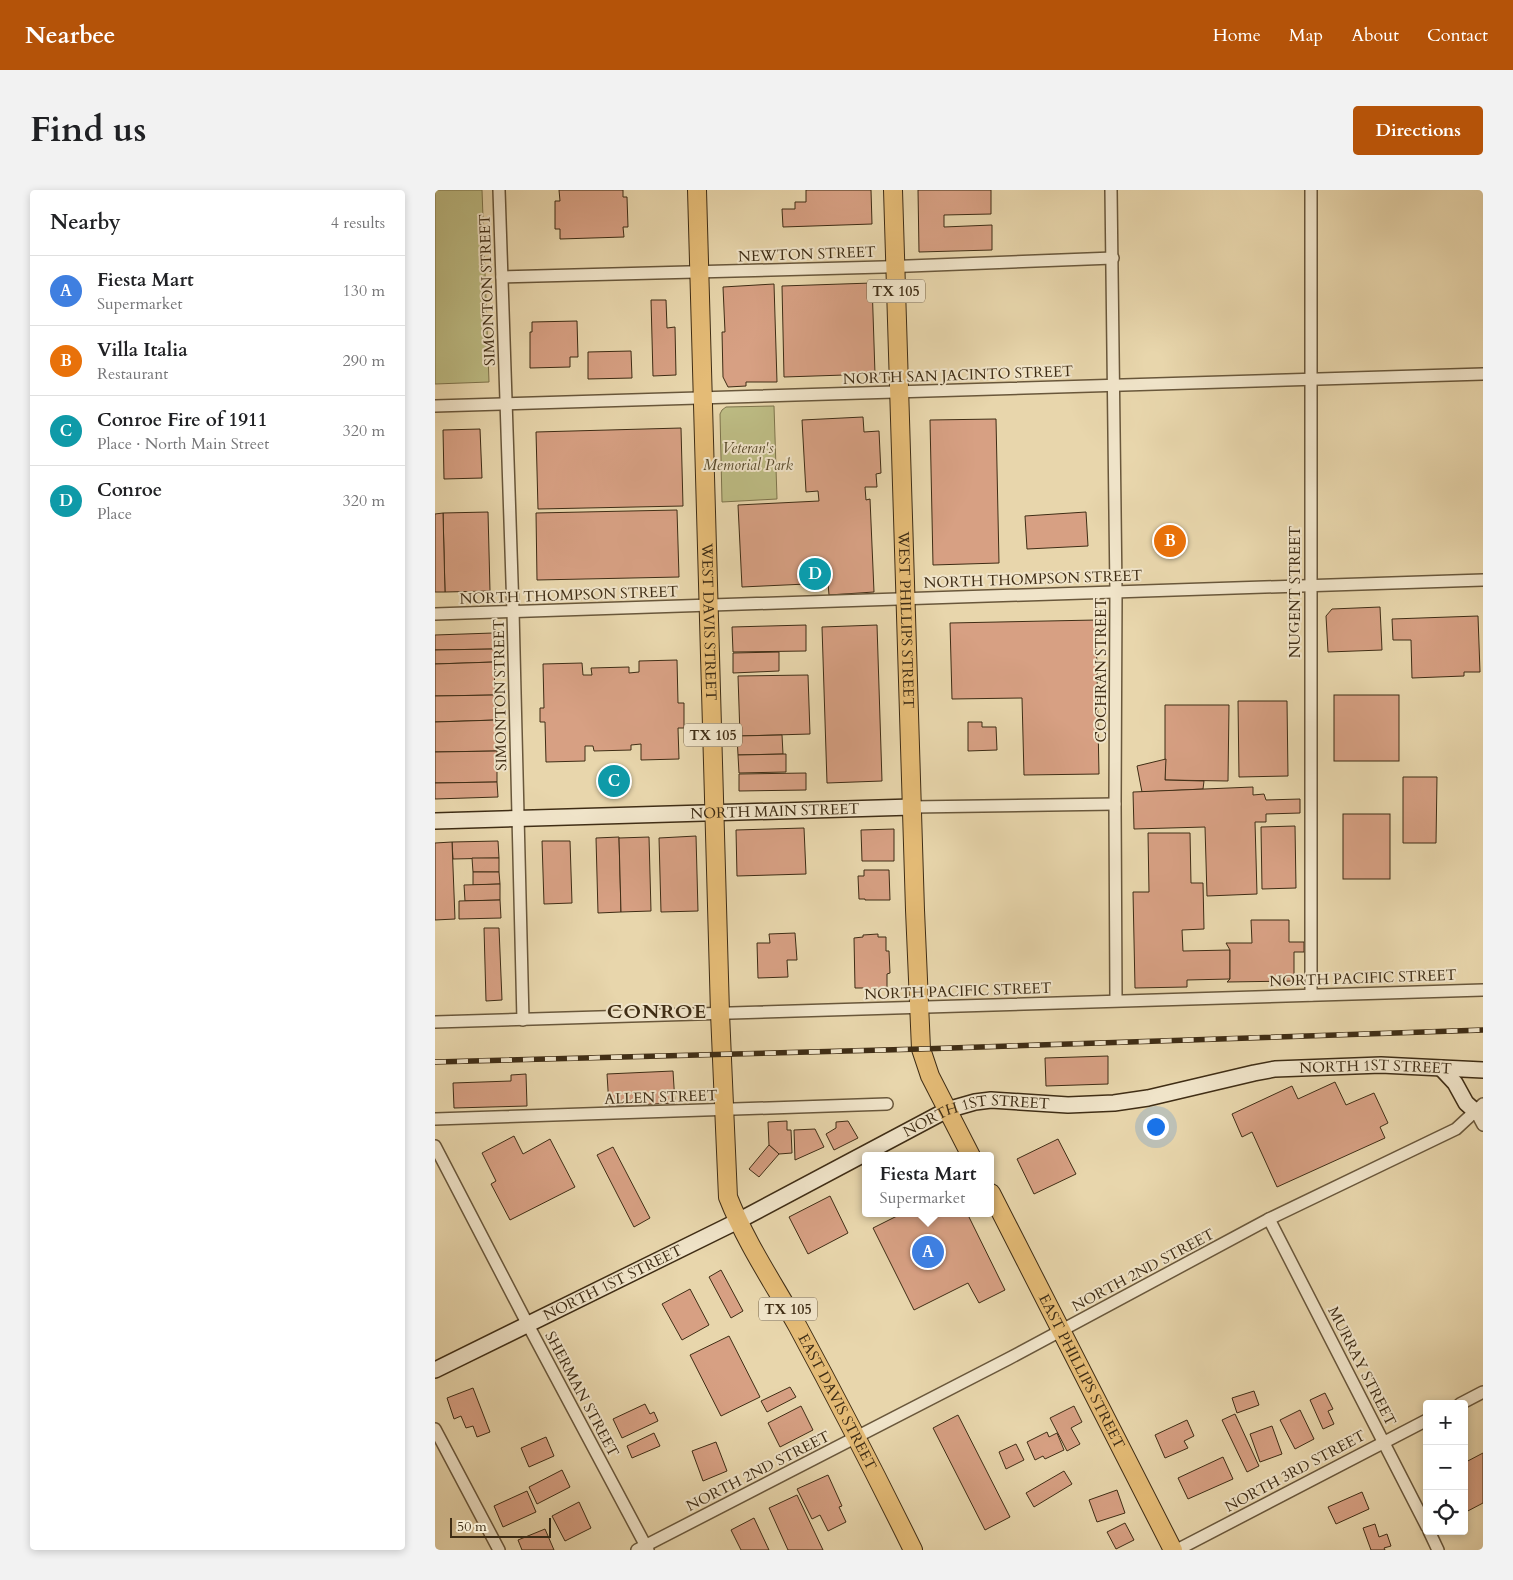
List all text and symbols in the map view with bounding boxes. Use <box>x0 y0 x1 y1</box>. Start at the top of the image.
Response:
text: Nearbee <box>25 19 115 52</box>
text: Home <box>1213 23 1261 48</box>
text: Map <box>1289 23 1323 48</box>
text: About <box>1351 23 1399 48</box>
text: Contact <box>1427 23 1488 48</box>
text: Find us <box>30 106 146 154</box>
button: Directions <box>1353 106 1483 155</box>
text: Nearby <box>50 208 121 237</box>
text: 4 results <box>331 212 385 234</box>
street label: SIMONTON STREET <box>474 214 500 366</box>
street label: NEWTON STREET <box>738 242 876 266</box>
text: Fiesta Mart <box>97 267 194 293</box>
text: A <box>60 280 72 302</box>
text: 130 m <box>343 280 385 302</box>
road number: TX 105 <box>867 280 925 302</box>
text: Supermarket <box>97 293 183 315</box>
text: Villa Italia <box>97 337 188 363</box>
text: B <box>60 350 72 372</box>
text: 290 m <box>343 350 385 372</box>
street label: NORTH SAN JACINTO STREET <box>843 361 1073 389</box>
text: Restaurant <box>97 363 168 385</box>
text: Conroe Fire of 1911 <box>97 407 267 433</box>
text: C <box>60 420 72 442</box>
text: 320 m <box>343 420 385 442</box>
text: Place · North Main Street <box>97 433 269 455</box>
park label: Veteran's Memorial Park <box>703 438 794 475</box>
text: Conroe <box>97 477 162 503</box>
text: D <box>59 490 73 512</box>
text: 320 m <box>343 490 385 512</box>
text: Place <box>97 503 132 525</box>
pin: B <box>1154 522 1186 560</box>
street label: NUGENT STREET <box>1285 526 1305 658</box>
street label: WEST PHILLIPS STREET <box>893 530 919 709</box>
street label: WEST DAVIS STREET <box>697 542 721 701</box>
pin: D <box>799 555 831 593</box>
street label: NORTH THOMPSON STREET <box>923 565 1143 593</box>
street label: NORTH THOMPSON STREET <box>459 581 679 609</box>
street label: COCHRAN STREET <box>1091 598 1111 742</box>
street label: SIMONTON STREET <box>489 619 511 771</box>
road number: TX 105 <box>684 724 742 746</box>
pin: C <box>598 762 630 800</box>
street label: NORTH MAIN STREET <box>690 799 860 824</box>
street label: NORTH PACIFIC STREET <box>1269 965 1457 991</box>
street label: NORTH PACIFIC STREET <box>864 978 1052 1004</box>
district label: CONROE <box>607 998 707 1025</box>
street label: NORTH 1ST STREET <box>1299 1055 1452 1078</box>
street label: ALLEN STREET <box>604 1085 718 1109</box>
street label: NORTH 1ST STREET <box>899 1090 1050 1142</box>
your location <box>1143 1114 1169 1140</box>
popup <box>862 1152 994 1217</box>
text: Fiesta Mart <box>880 1161 976 1187</box>
text: Supermarket <box>880 1187 965 1209</box>
street label: NORTH 2ND STREET <box>1068 1224 1218 1316</box>
pin: A <box>912 1233 944 1271</box>
street label: NORTH 1ST STREET <box>540 1240 686 1325</box>
street label: EAST PHILLIPS STREET <box>1034 1290 1130 1452</box>
road number: TX 105 <box>759 1298 817 1320</box>
street label: MURRAY STREET <box>1323 1303 1401 1429</box>
street label: SHERMAN STREET <box>540 1328 624 1460</box>
street label: EAST DAVIS STREET <box>793 1330 881 1474</box>
map controls <box>1423 1400 1468 1535</box>
button: + <box>1423 1400 1468 1445</box>
street label: NORTH 3RD STREET <box>1221 1425 1369 1517</box>
street label: NORTH 2ND STREET <box>683 1426 833 1516</box>
button: − <box>1423 1445 1468 1490</box>
button: locate <box>1423 1490 1468 1535</box>
scale bar <box>450 1515 551 1538</box>
text: 50 m <box>457 1517 487 1536</box>

